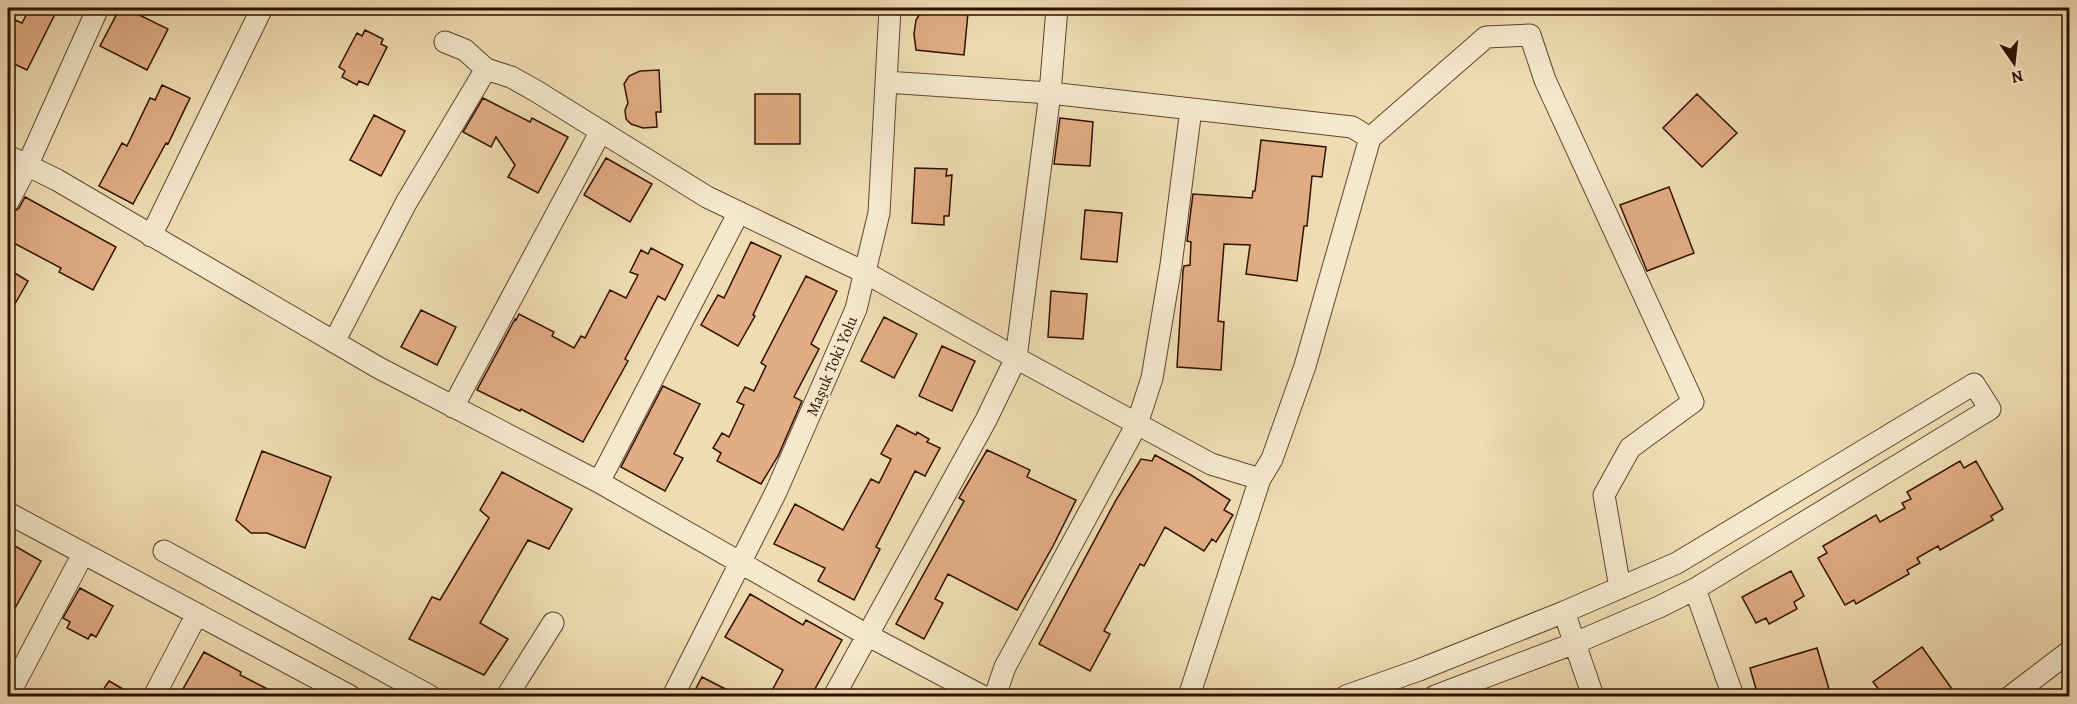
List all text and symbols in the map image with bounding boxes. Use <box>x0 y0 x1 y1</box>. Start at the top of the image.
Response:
north arrow <box>1984 33 2044 93</box>
text: N <box>2009 65 2026 89</box>
street label: Maşuk Toki Yolu <box>801 313 863 420</box>

